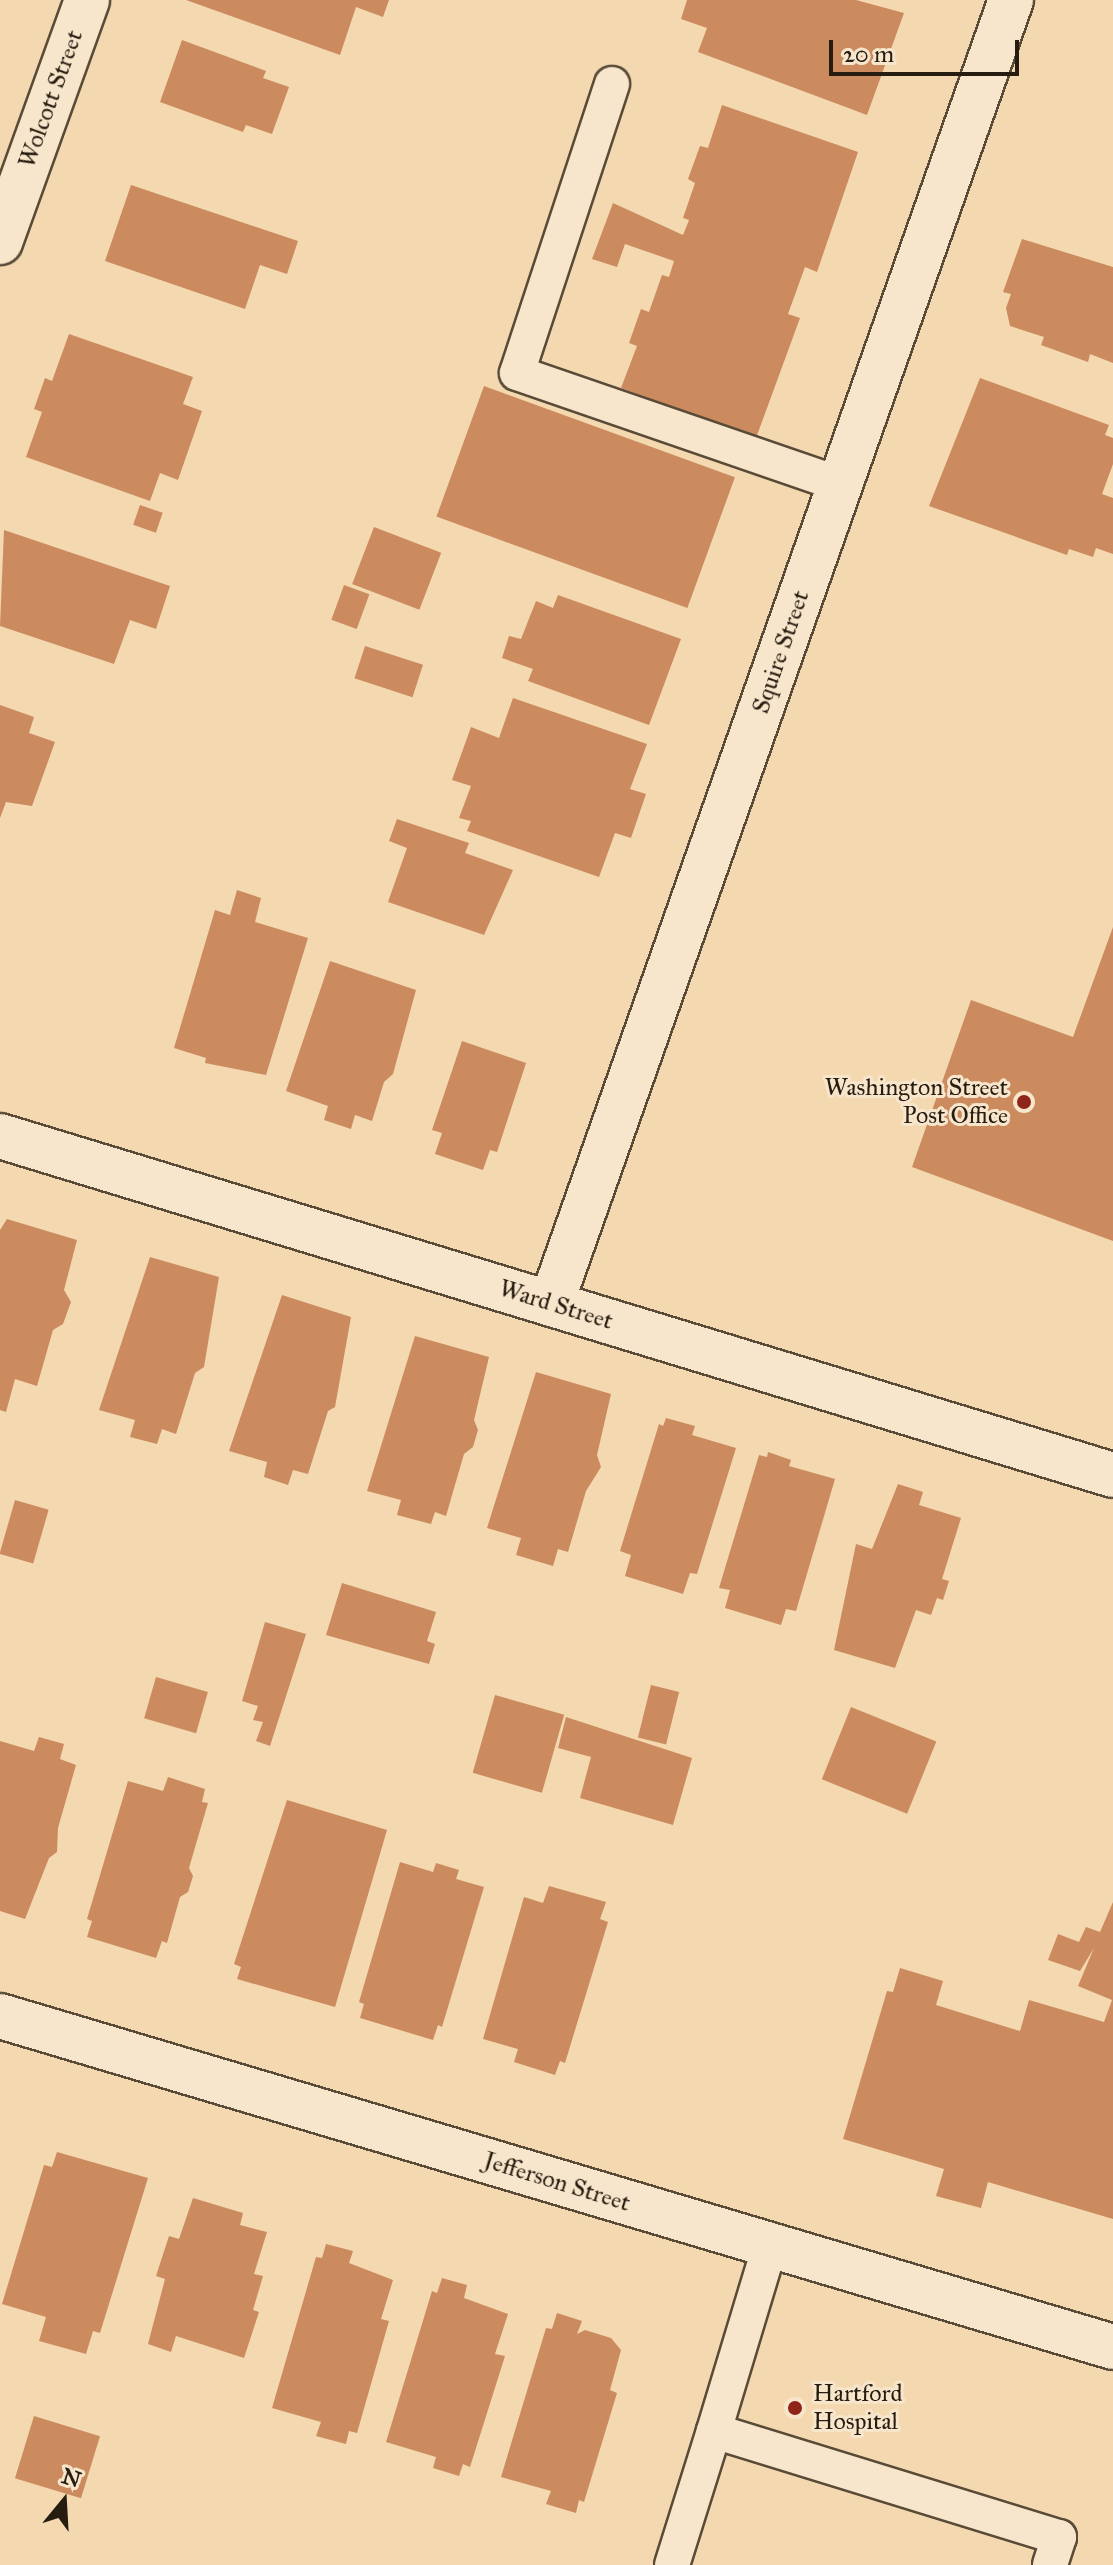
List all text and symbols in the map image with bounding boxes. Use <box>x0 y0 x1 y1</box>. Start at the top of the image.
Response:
scale bar <box>833 24 1023 74</box>
street label: Wolcott Street <box>13 26 89 172</box>
text: 20 m <box>843 39 894 69</box>
street label: Squire Street <box>746 587 816 717</box>
place label: Washington Street Post Office <box>825 1074 1008 1130</box>
marker: Washington Street Post Office <box>1015 1093 1033 1111</box>
street label: Ward Street <box>496 1274 616 1336</box>
street label: Jefferson Street <box>480 2146 634 2218</box>
place label: Hartford Hospital <box>813 2380 902 2436</box>
marker: Hartford Hospital <box>784 2397 806 2419</box>
north arrow <box>24 2461 104 2541</box>
text: N <box>59 2462 85 2493</box>

